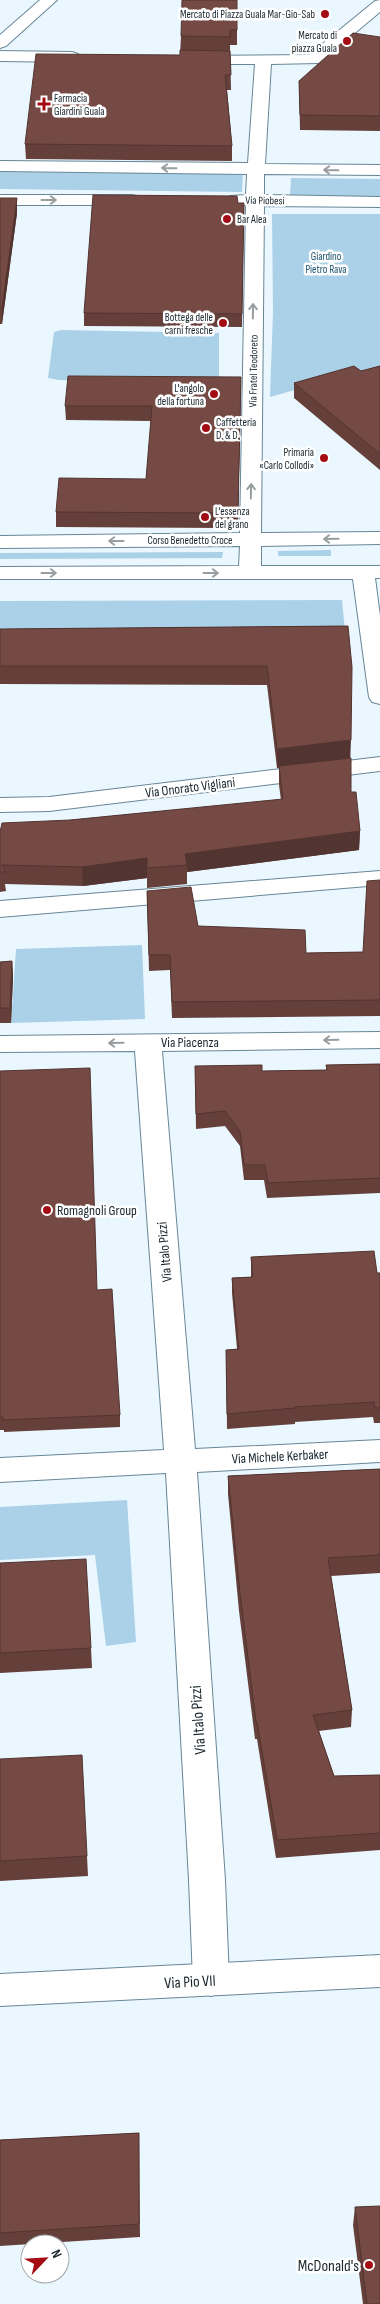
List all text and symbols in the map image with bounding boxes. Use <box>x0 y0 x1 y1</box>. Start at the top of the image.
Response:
place label: Mercato di Piazza Guala Mar-Gio-Sab <box>180 8 315 21</box>
marker: Mercato di Piazza Guala Mar-Gio-Sab <box>319 8 331 20</box>
place label: Mercato di piazza Guala <box>292 29 337 55</box>
marker: Mercato di piazza Guala <box>341 35 353 47</box>
place label: Farmacia Giardini Guala <box>54 92 105 118</box>
marker: Farmacia Giardini Guala <box>38 98 50 110</box>
one-way arrow <box>161 163 178 173</box>
one-way arrow <box>324 165 340 175</box>
street label: Via Piobesi <box>245 194 285 207</box>
one-way arrow <box>40 195 56 205</box>
marker: Bar Alea <box>221 213 233 225</box>
place label: Bar Alea <box>237 213 267 226</box>
park label: Giardino Pietro Rava <box>305 250 347 276</box>
one-way arrow <box>249 303 258 319</box>
place label: Bottega delle carni fresche <box>165 311 213 337</box>
marker: Bottega delle carni fresche <box>217 317 229 329</box>
street label: Via Fratel Teodoreto <box>246 334 261 408</box>
place label: L'angolo della fortuna <box>157 382 204 408</box>
marker: L'angolo della fortuna <box>208 388 220 400</box>
place label: Caffetteria D. & D. <box>216 416 256 442</box>
marker: Caffetteria D. & D. <box>200 422 212 434</box>
place label: Primaria «Carlo Collodi» <box>259 446 314 472</box>
marker: Primaria «Carlo Collodi» <box>318 452 330 464</box>
one-way arrow <box>246 483 256 500</box>
place label: L'essenza del grano <box>215 505 250 531</box>
marker: L'essenza del grano <box>199 511 211 523</box>
street label: Corso Benedetto Croce <box>147 534 233 547</box>
one-way arrow <box>324 534 340 544</box>
one-way arrow <box>109 536 125 546</box>
one-way arrow <box>40 568 56 578</box>
one-way arrow <box>203 568 219 577</box>
street label: Via Onorato Vigliani <box>144 774 236 801</box>
street label: Via Piacenza <box>161 1034 219 1051</box>
one-way arrow <box>324 1036 340 1045</box>
one-way arrow <box>109 1038 125 1048</box>
place label: Romagnoli Group <box>57 1202 137 1219</box>
marker: Romagnoli Group <box>41 1204 53 1216</box>
street label: Via Italo Pizzi <box>153 1221 176 1283</box>
street label: Via Michele Kerbaker <box>231 1445 329 1468</box>
street label: Via Italo Pizzi <box>187 1685 210 1755</box>
street label: Via Pio VII <box>164 1972 216 1993</box>
north arrow <box>20 2234 70 2284</box>
text: N <box>47 2247 66 2261</box>
place label: McDonald's <box>298 2257 359 2276</box>
marker: McDonald's <box>363 2259 375 2271</box>

